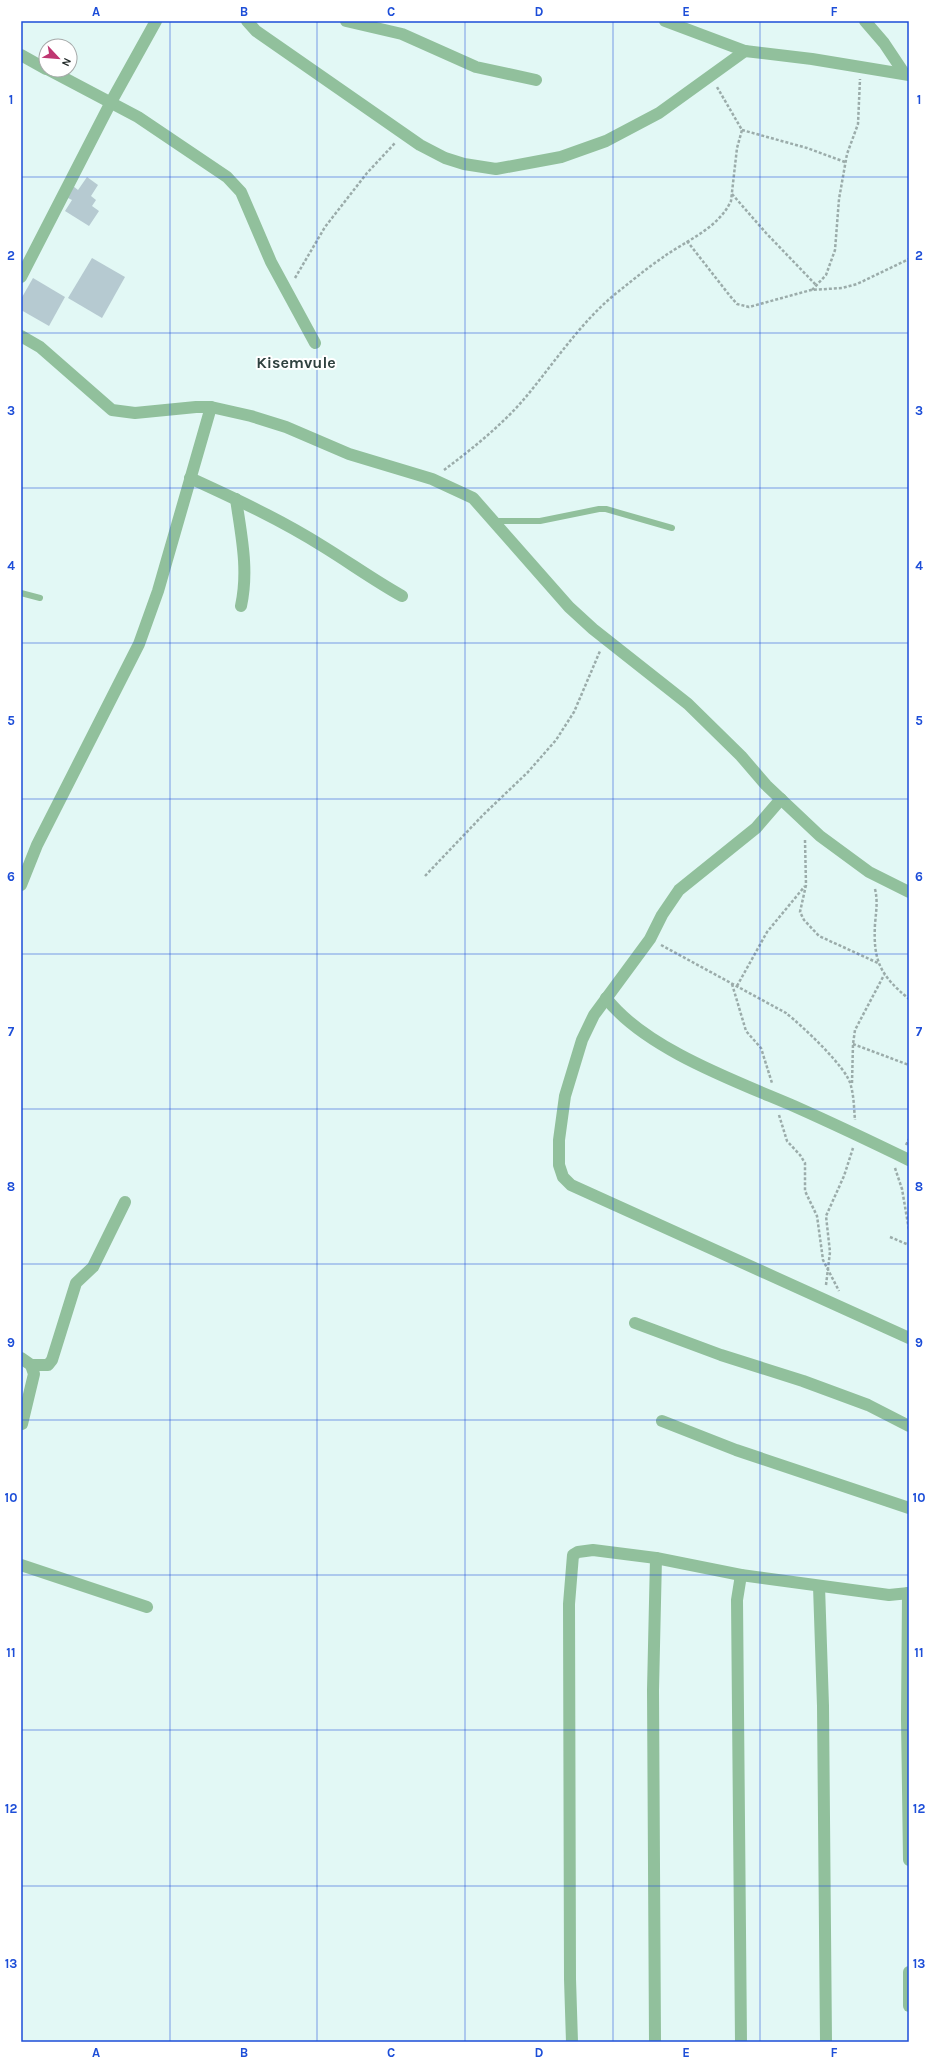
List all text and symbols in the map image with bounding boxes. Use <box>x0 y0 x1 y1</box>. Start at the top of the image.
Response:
text: A <box>92 4 100 19</box>
text: B <box>240 4 248 19</box>
text: C <box>387 4 395 19</box>
text: D <box>535 4 544 19</box>
text: E <box>682 4 690 19</box>
text: F <box>830 4 838 19</box>
north arrow <box>38 38 78 78</box>
text: N <box>59 56 74 69</box>
text: 1 <box>9 92 13 107</box>
text: 1 <box>917 92 921 107</box>
text: 2 <box>7 248 15 263</box>
text: 2 <box>915 248 923 263</box>
district label: Kisemvule <box>256 353 336 372</box>
text: 3 <box>7 403 15 418</box>
text: 3 <box>915 403 923 418</box>
text: 4 <box>7 558 15 573</box>
text: 4 <box>915 558 923 573</box>
text: 5 <box>7 713 15 728</box>
text: 5 <box>915 713 923 728</box>
text: 6 <box>7 869 15 884</box>
text: 6 <box>915 869 923 884</box>
text: 7 <box>8 1024 15 1039</box>
text: 7 <box>916 1024 923 1039</box>
text: 8 <box>7 1179 15 1194</box>
text: 8 <box>915 1179 923 1194</box>
text: 9 <box>7 1335 15 1350</box>
text: 9 <box>915 1335 923 1350</box>
text: 10 <box>5 1490 17 1505</box>
text: 10 <box>913 1490 925 1505</box>
text: 11 <box>6 1645 16 1660</box>
text: 11 <box>914 1645 924 1660</box>
text: 12 <box>5 1801 17 1816</box>
text: 12 <box>913 1801 925 1816</box>
text: 13 <box>5 1956 17 1971</box>
text: 13 <box>913 1956 925 1971</box>
text: A <box>92 2045 100 2060</box>
text: B <box>240 2045 248 2060</box>
text: C <box>387 2045 395 2060</box>
text: D <box>535 2045 544 2060</box>
text: E <box>682 2045 690 2060</box>
text: F <box>830 2045 838 2060</box>

